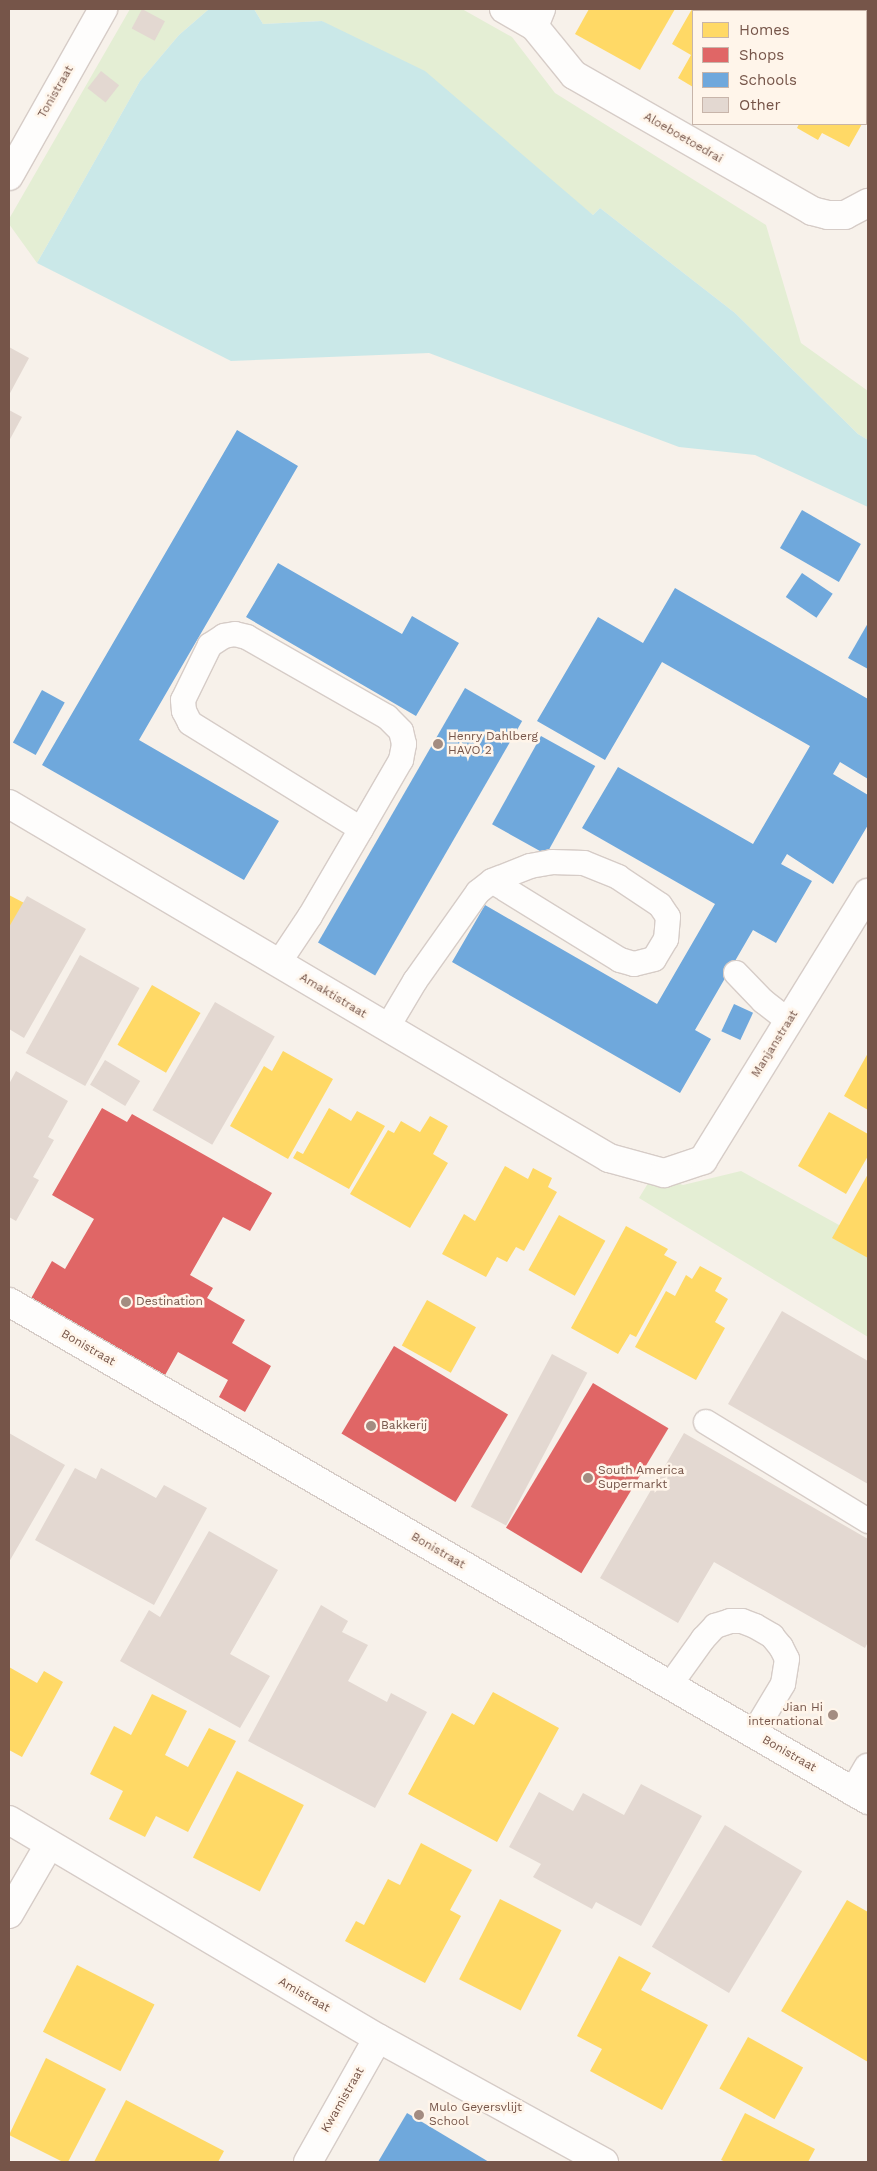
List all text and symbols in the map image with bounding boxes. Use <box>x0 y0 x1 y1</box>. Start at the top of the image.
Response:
legend <box>692 10 867 125</box>
text: Homes <box>739 21 790 39</box>
text: Shops <box>739 46 784 64</box>
street label: Tonistraat <box>35 63 77 121</box>
text: Schools <box>739 71 797 89</box>
text: Other <box>739 96 781 114</box>
street label: Aloeboetoedrai <box>641 110 725 166</box>
place label: Henry Dahlberg HAVO 2 <box>448 730 538 758</box>
marker: Henry Dahlberg HAVO 2 <box>432 738 444 750</box>
street label: Amaktistraat <box>297 970 369 1022</box>
street label: Manjanstraat <box>749 1008 801 1080</box>
place label: Destination <box>136 1295 203 1309</box>
marker: Destination <box>120 1296 132 1308</box>
street label: Bonistraat <box>58 1327 118 1369</box>
place label: Bakkerij <box>381 1419 427 1433</box>
marker: Bakkerij <box>365 1420 377 1432</box>
place label: South America Supermarkt <box>598 1464 685 1492</box>
marker: South America Supermarkt <box>582 1472 594 1484</box>
street label: Bonistraat <box>408 1530 468 1572</box>
place label: Jian Hi international <box>748 1701 823 1729</box>
marker: Jian Hi international <box>827 1709 839 1721</box>
street label: Bonistraat <box>759 1733 819 1775</box>
street label: Amistraat <box>276 1975 332 2015</box>
street label: Kwamistraat <box>318 2065 368 2135</box>
place label: Mulo Geyersvlijt School <box>429 2101 522 2129</box>
marker: Mulo Geyersvlijt School <box>413 2109 425 2121</box>

